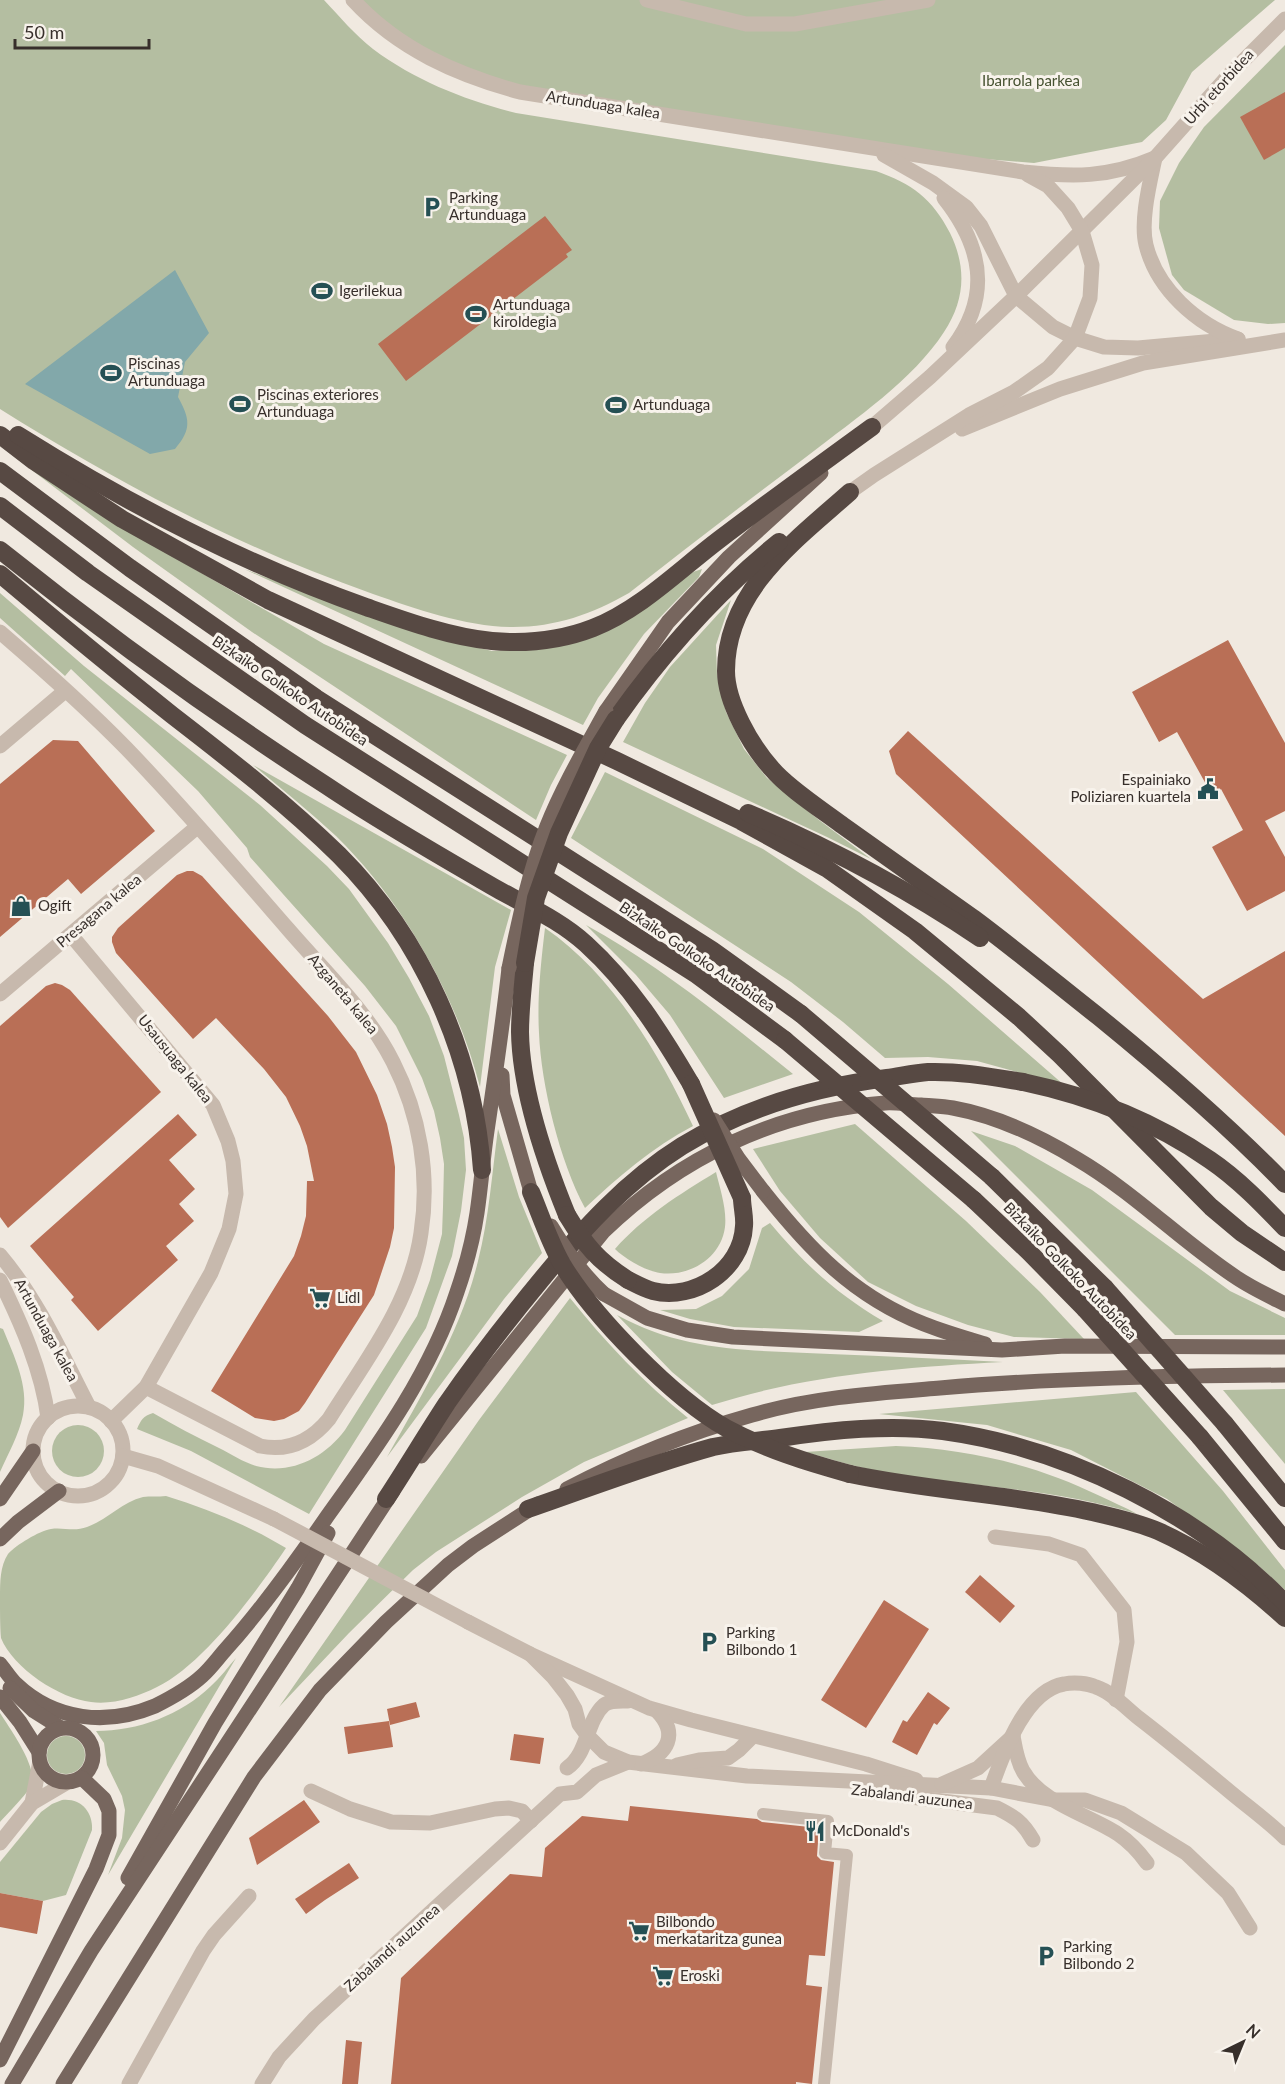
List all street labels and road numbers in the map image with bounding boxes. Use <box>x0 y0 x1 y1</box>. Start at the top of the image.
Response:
street label: Urbi etorbidea <box>1180 45 1257 128</box>
street label: Artunduaga kalea <box>545 86 661 122</box>
street label: Bizkaiko Golkoko Autobidea <box>209 631 372 749</box>
street label: Presagana kalea <box>52 870 144 951</box>
street label: Bizkaiko Golkoko Autobidea <box>616 897 779 1015</box>
street label: Azganeta kalea <box>305 950 383 1037</box>
street label: Usausuaga kalea <box>135 1011 217 1106</box>
street label: Bizkaiko Golkoko Autobidea <box>1000 1198 1141 1343</box>
street label: Artunduaga kalea <box>11 1275 83 1384</box>
street label: Zabalandi auzunea <box>850 1780 974 1812</box>
street label: Zabalandi auzunea <box>340 1900 443 1995</box>

